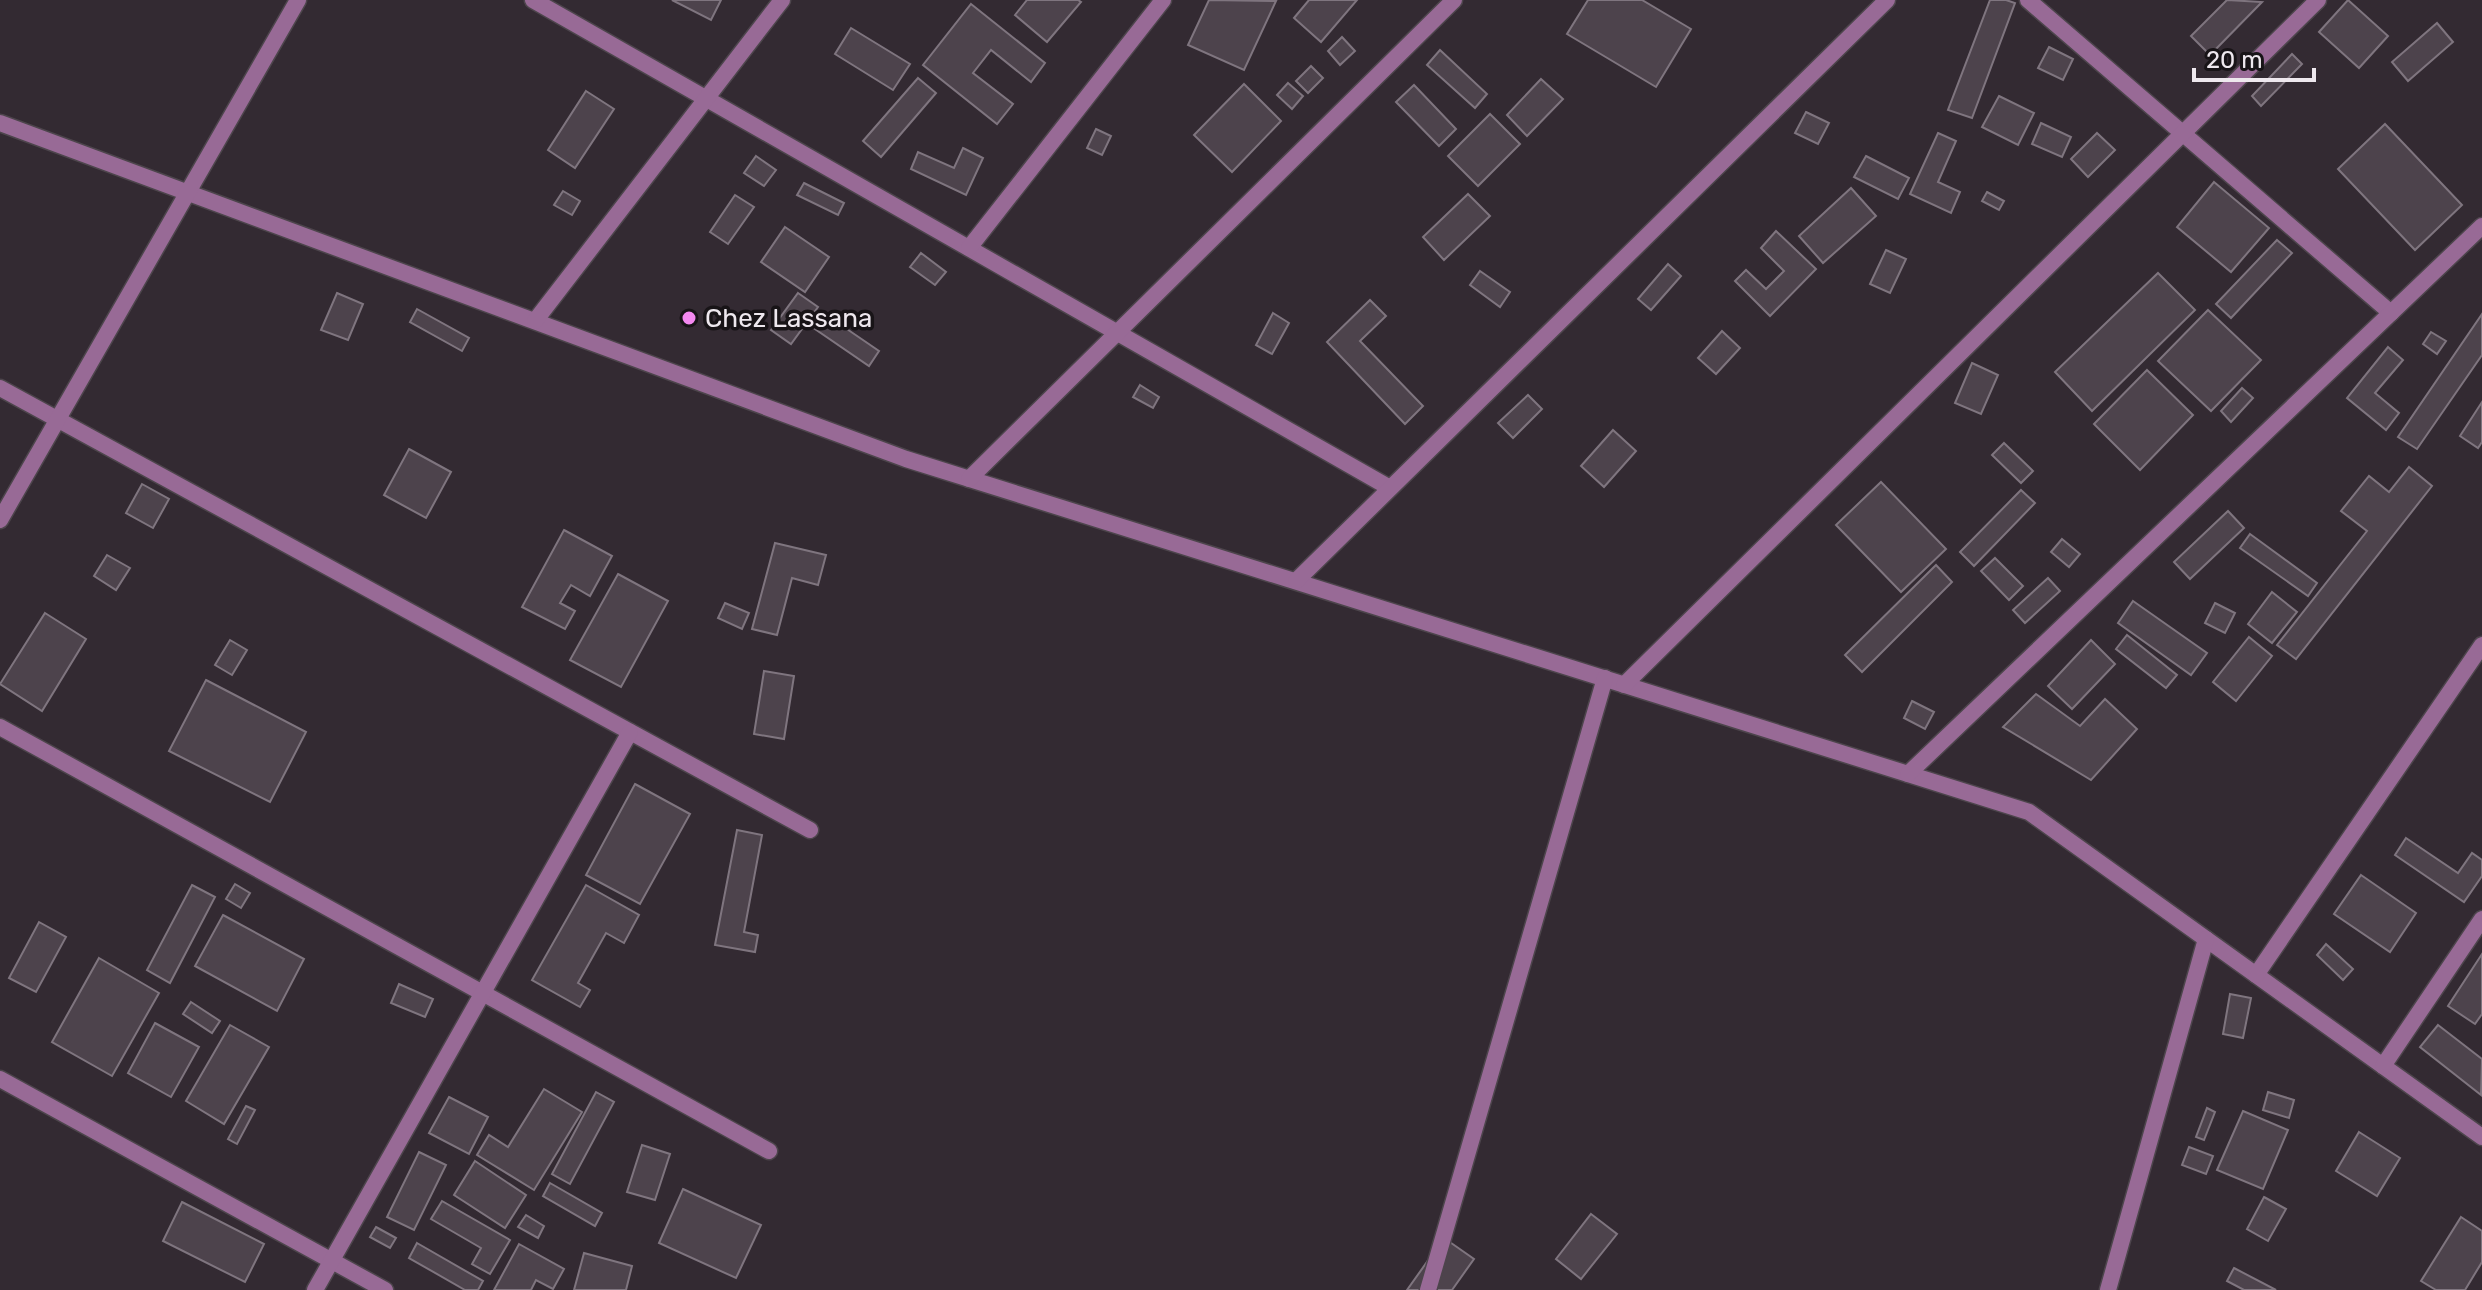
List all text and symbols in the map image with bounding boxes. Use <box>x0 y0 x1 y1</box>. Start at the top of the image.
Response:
scale bar <box>2194 32 2314 82</box>
text: 20 m <box>2206 46 2263 74</box>
place label: Chez Lassana <box>705 303 872 334</box>
marker: Chez Lassana <box>680 309 698 327</box>

